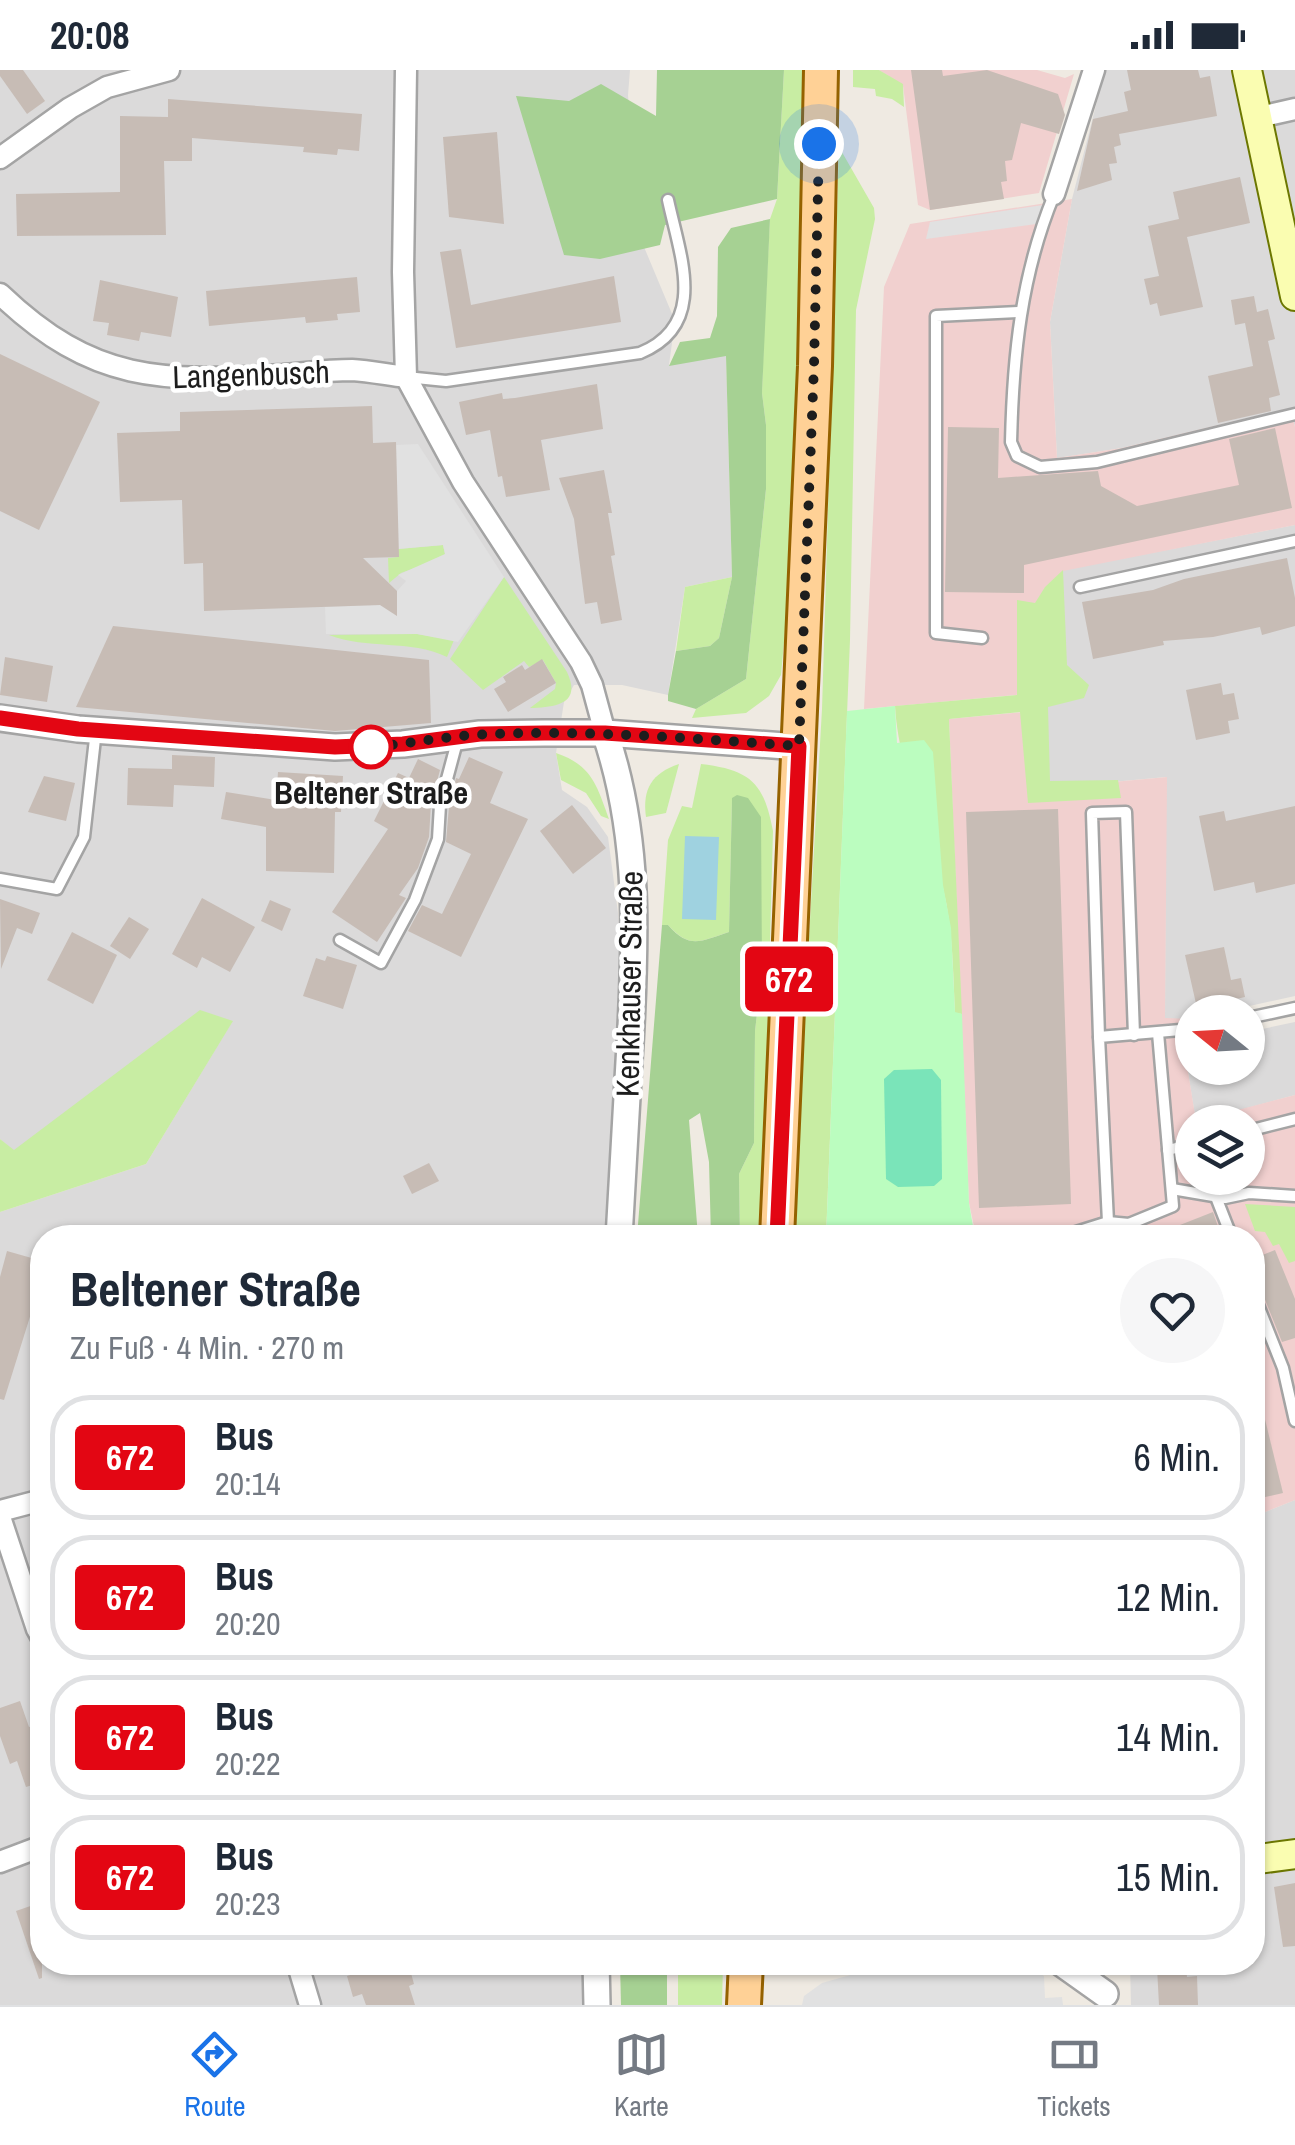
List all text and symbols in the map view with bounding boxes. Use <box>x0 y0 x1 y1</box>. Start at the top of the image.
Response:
text: 20:08 <box>50 10 130 61</box>
your location <box>794 119 844 169</box>
street label: Langenbusch <box>172 350 330 398</box>
marker: Beltener Straße <box>350 726 392 768</box>
place label: Beltener Straße <box>274 771 468 814</box>
street label: Kenkhauser Straße <box>606 871 652 1097</box>
line badge: 672 <box>732 946 846 1012</box>
text: 672 <box>765 956 813 1003</box>
north arrow <box>1175 995 1265 1085</box>
map controls <box>1175 995 1265 1195</box>
button: layers <box>1175 1105 1265 1195</box>
text: Beltener Straße <box>70 1256 361 1321</box>
button: heart <box>1120 1258 1225 1363</box>
text: Zu Fuß · 4 Min. · 270 m <box>70 1326 344 1369</box>
text: Bus <box>215 1411 274 1462</box>
text: 6 Min. <box>1133 1432 1220 1483</box>
text: 672 <box>106 1434 154 1481</box>
text: 20:14 <box>215 1462 281 1505</box>
text: Bus <box>215 1551 274 1602</box>
text: 12 Min. <box>1116 1572 1220 1623</box>
text: 672 <box>106 1574 154 1621</box>
text: 20:20 <box>215 1602 281 1645</box>
text: Bus <box>215 1691 274 1742</box>
text: 14 Min. <box>1116 1712 1220 1763</box>
text: 672 <box>106 1714 154 1761</box>
text: 20:22 <box>215 1742 281 1785</box>
text: Bus <box>215 1831 274 1882</box>
text: 15 Min. <box>1116 1852 1220 1903</box>
text: 672 <box>106 1854 154 1901</box>
text: 20:23 <box>215 1882 281 1925</box>
tab: Route <box>184 2027 245 2125</box>
tab: Karte <box>614 2027 669 2125</box>
tab: Tickets <box>1037 2027 1111 2125</box>

